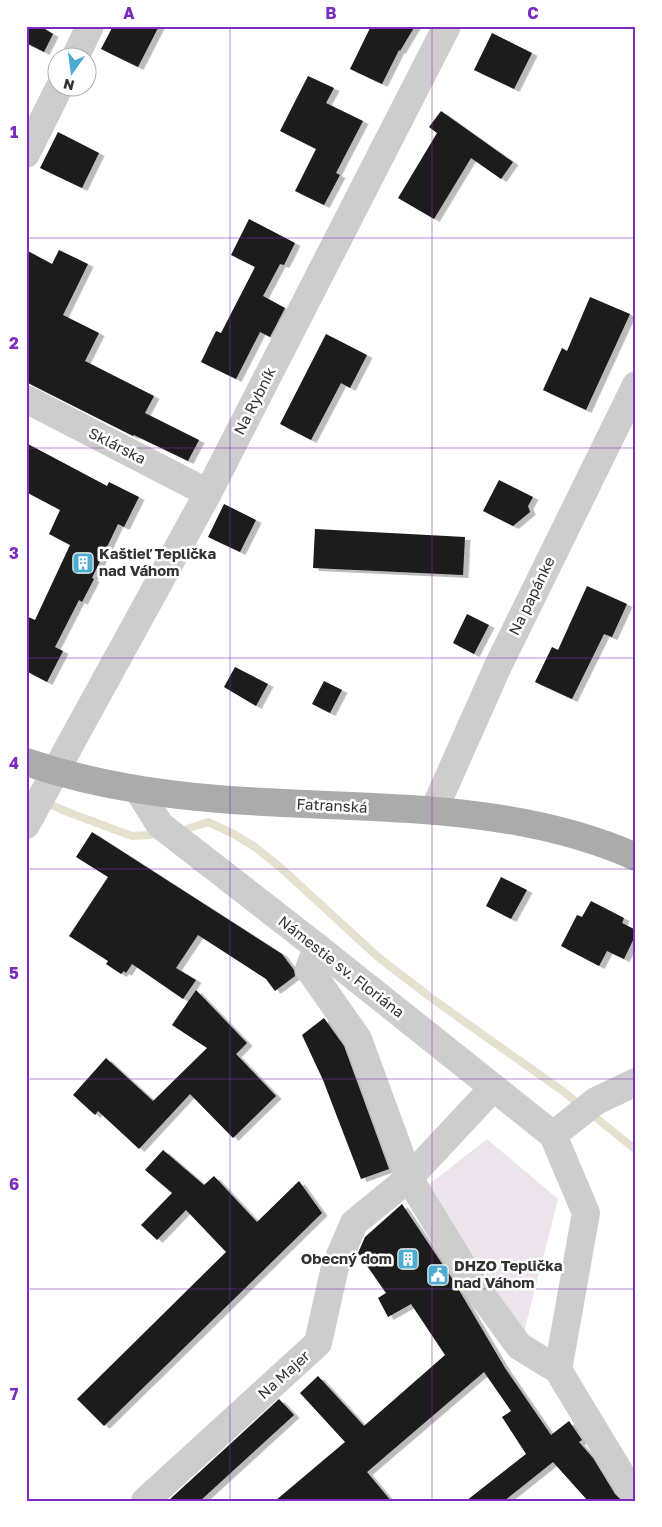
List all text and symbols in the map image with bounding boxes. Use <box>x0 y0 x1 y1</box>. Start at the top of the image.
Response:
text: A <box>123 3 135 23</box>
text: B <box>325 3 337 23</box>
text: C <box>527 3 539 23</box>
north arrow <box>48 48 98 98</box>
text: N <box>62 76 76 95</box>
text: 1 <box>10 122 18 142</box>
text: 2 <box>9 333 19 353</box>
street label: Na Rybník <box>229 363 279 437</box>
street label: Sklárska <box>86 423 149 467</box>
text: 3 <box>9 543 19 563</box>
place label: Kaštieľ Teplička nad Váhom <box>99 544 216 579</box>
building icon: Kaštieľ Teplička nad Váhom <box>71 551 95 575</box>
street label: Na papánke <box>504 553 558 638</box>
text: 4 <box>9 753 19 773</box>
street label: Fatranská <box>296 794 368 816</box>
street label: Námestie sv. Floriána <box>275 912 408 1021</box>
text: 5 <box>9 963 19 983</box>
text: 6 <box>9 1174 19 1194</box>
building icon: Obecný dom <box>396 1247 420 1271</box>
place label: Obecný dom <box>301 1249 392 1267</box>
place label: DHZO Teplička nad Váhom <box>454 1256 563 1291</box>
public building icon: DHZO Teplička nad Váhom <box>426 1263 450 1287</box>
street label: Na Majer <box>254 1346 313 1402</box>
text: 7 <box>10 1384 19 1404</box>

